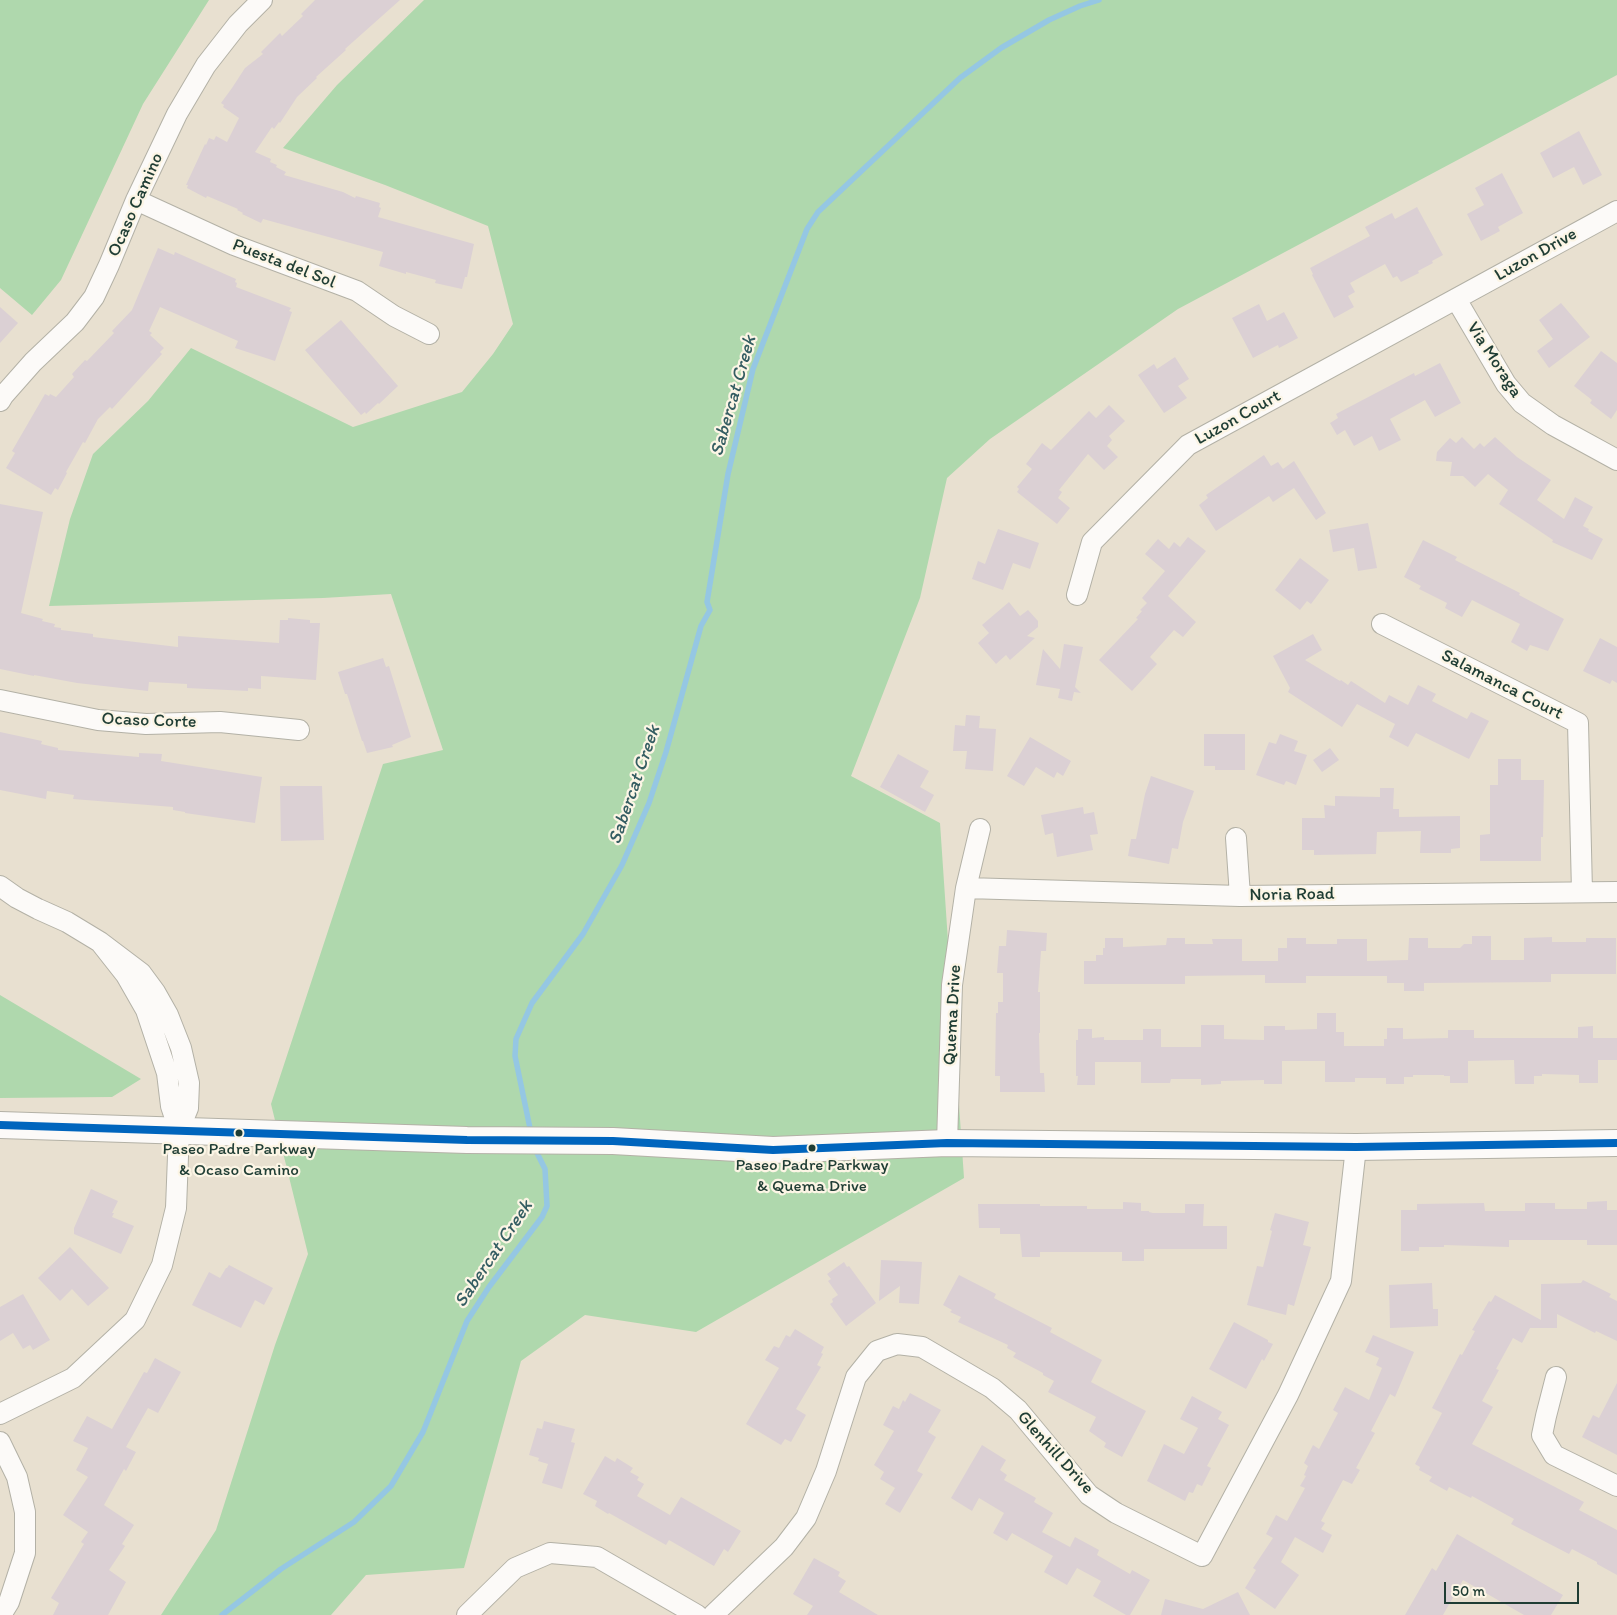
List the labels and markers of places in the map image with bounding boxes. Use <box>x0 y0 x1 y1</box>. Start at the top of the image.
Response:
marker: Paseo Padre Parkway & Ocaso Camino <box>234 1128 244 1138</box>
place label: Paseo Padre Parkway & Ocaso Camino <box>162 1140 316 1180</box>
marker: Paseo Padre Parkway & Quema Drive <box>807 1143 817 1153</box>
place label: Paseo Padre Parkway & Quema Drive <box>735 1156 889 1196</box>

